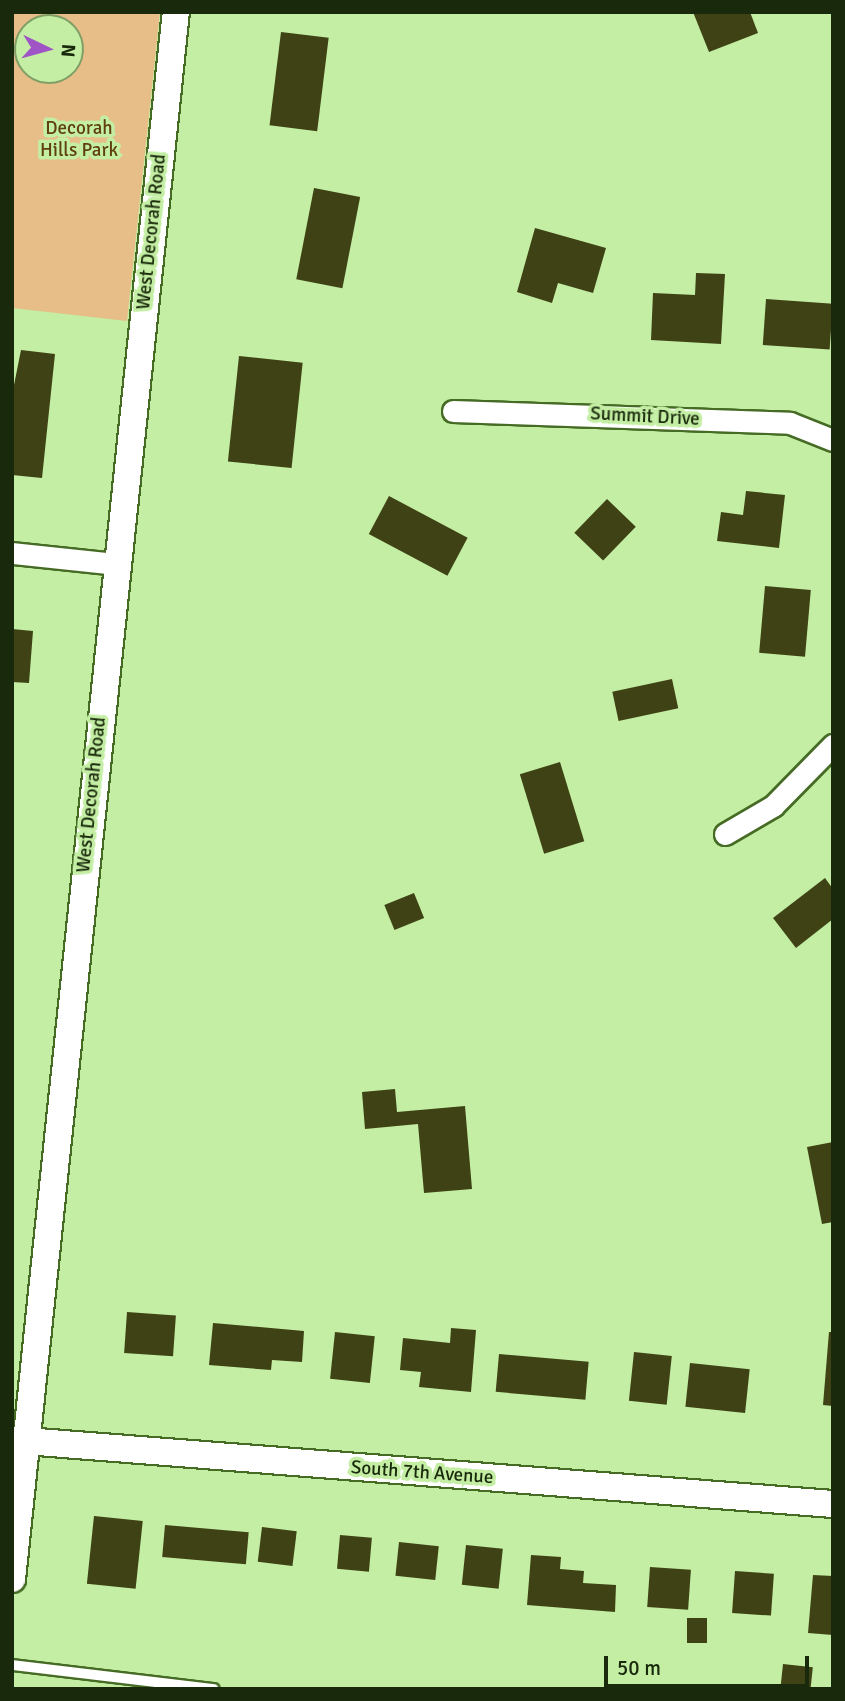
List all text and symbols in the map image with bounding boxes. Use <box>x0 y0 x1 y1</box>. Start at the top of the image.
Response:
north arrow <box>14 14 84 84</box>
text: N <box>55 43 80 58</box>
park label: Decorah Hills Park <box>40 118 118 162</box>
street label: West Decorah Road <box>132 153 172 311</box>
street label: Summit Drive <box>590 403 700 431</box>
street label: West Decorah Road <box>72 716 112 874</box>
street label: South 7th Avenue <box>350 1457 494 1489</box>
scale bar <box>607 1642 812 1686</box>
text: 50 m <box>617 1655 661 1681</box>

